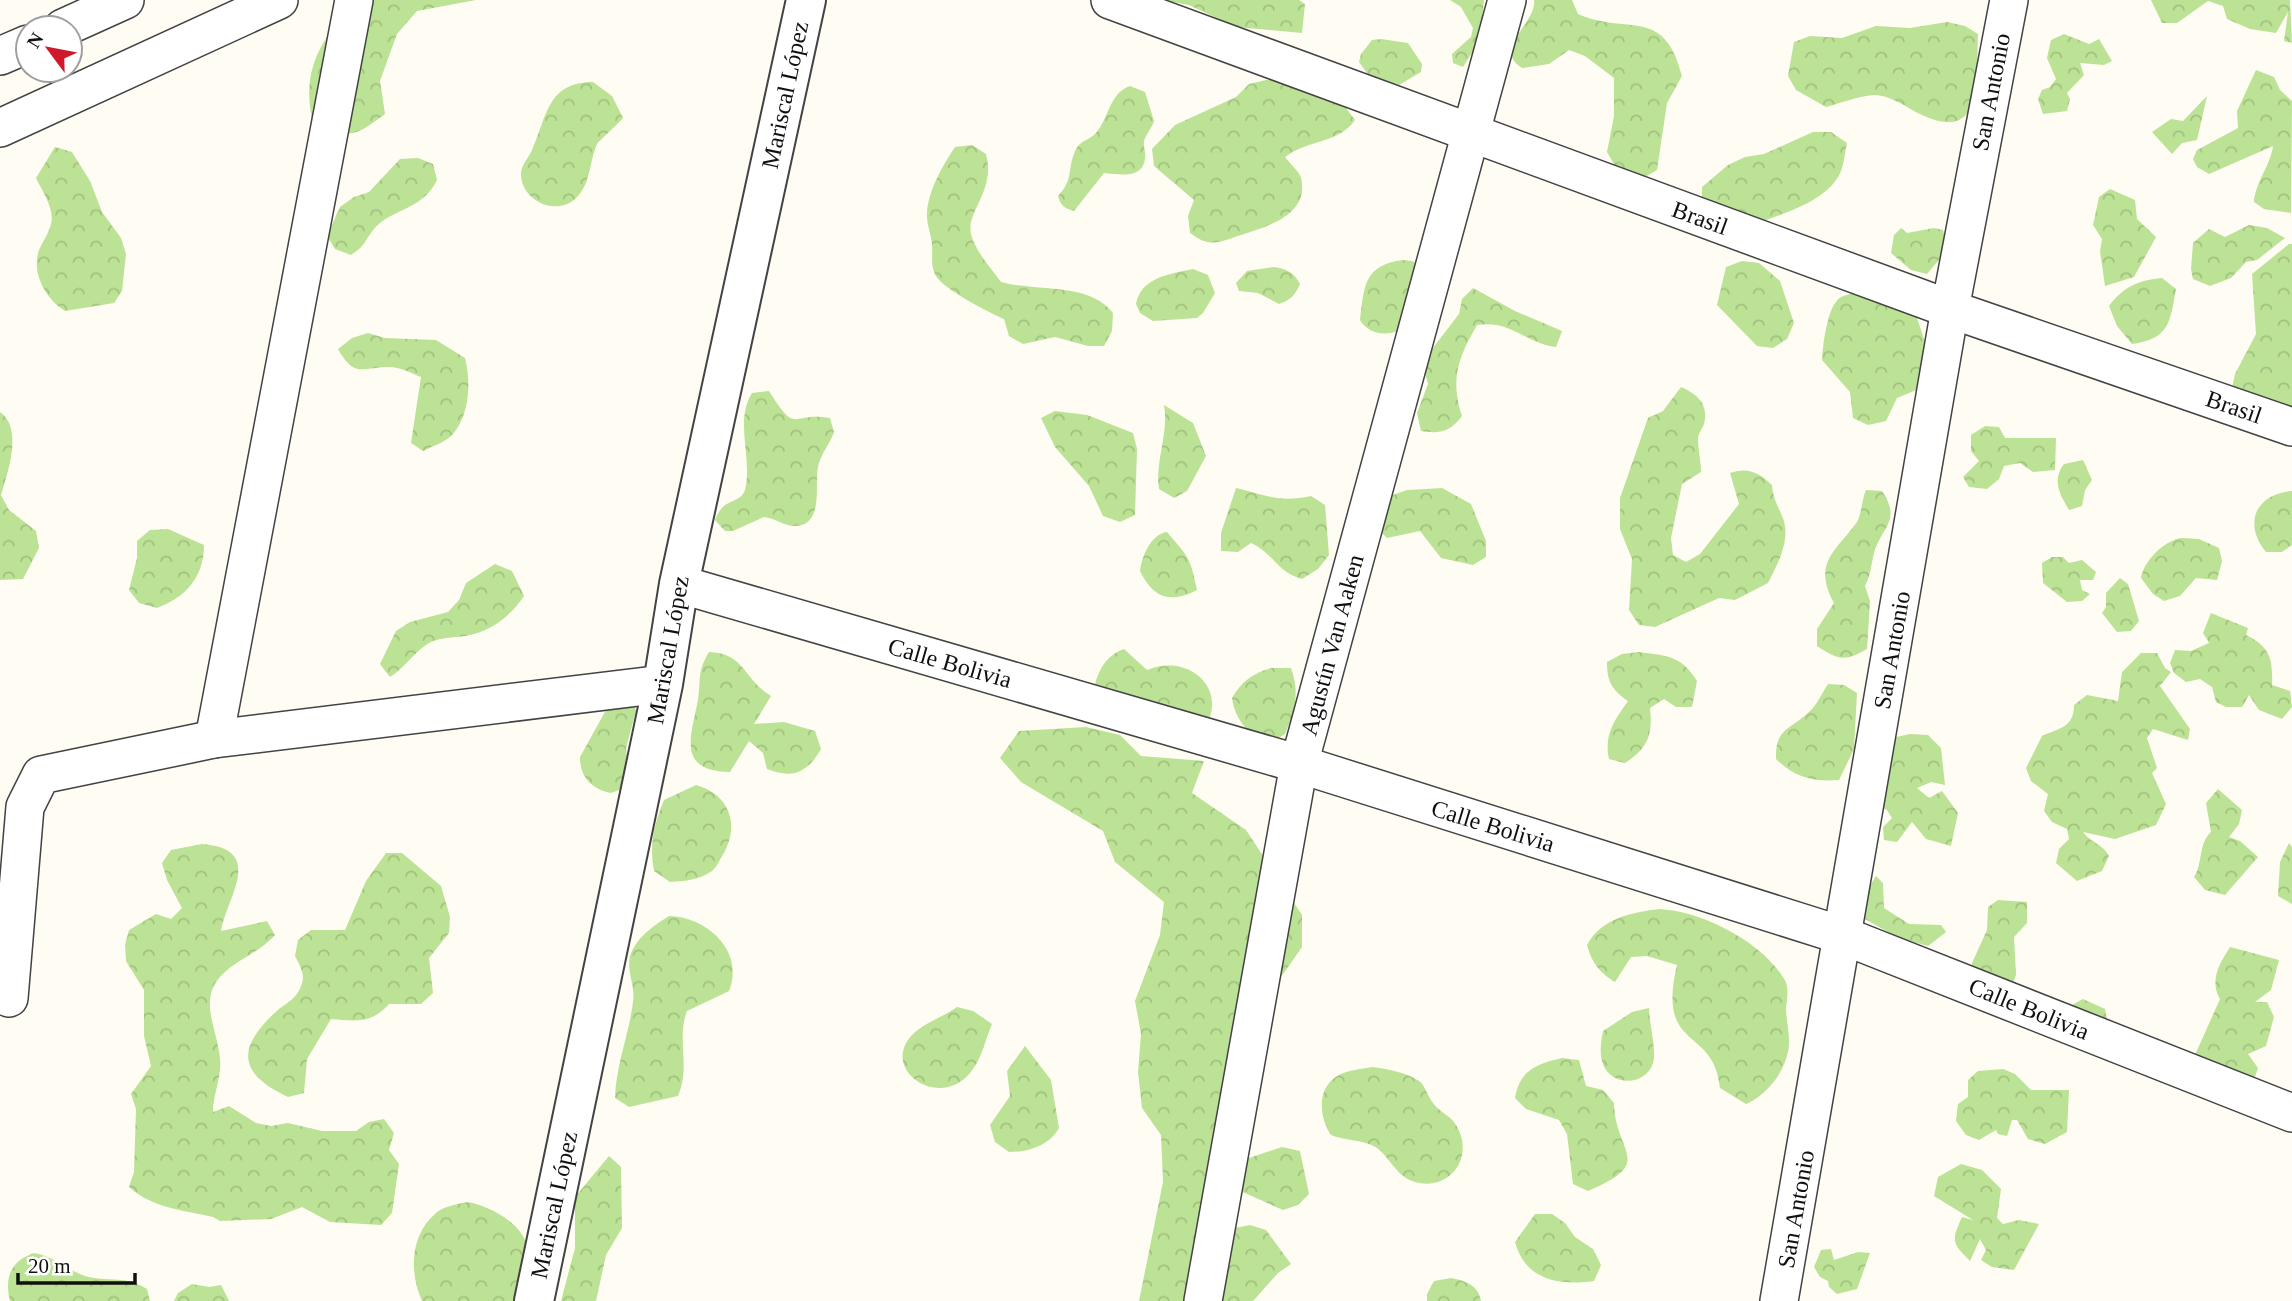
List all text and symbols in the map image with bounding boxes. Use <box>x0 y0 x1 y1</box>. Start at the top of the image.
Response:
north arrow <box>14 14 84 84</box>
street label: Mariscal López <box>757 19 813 171</box>
text: N <box>22 29 48 52</box>
street label: San Antonio <box>1967 31 2015 153</box>
street label: Brasil <box>1669 196 1732 240</box>
street label: Brasil <box>2203 385 2266 429</box>
street label: Agustín Van Aaken <box>1295 552 1369 738</box>
street label: Mariscal López <box>642 574 694 726</box>
street label: San Antonio <box>1869 589 1915 711</box>
street label: Calle Bolivia <box>885 633 1015 693</box>
street label: Calle Bolivia <box>1428 795 1558 857</box>
street label: Calle Bolivia <box>1965 973 2093 1045</box>
street label: Mariscal López <box>526 1129 582 1281</box>
street label: San Antonio <box>1773 1148 1819 1270</box>
scale bar <box>18 1242 135 1286</box>
text: 20 m <box>28 1254 71 1278</box>

